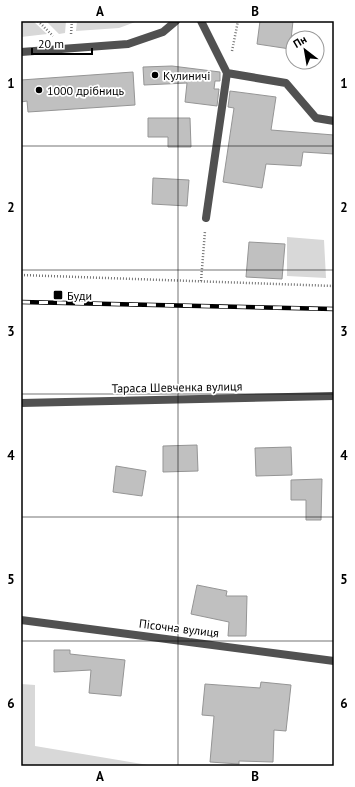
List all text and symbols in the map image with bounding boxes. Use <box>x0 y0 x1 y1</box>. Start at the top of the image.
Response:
text: A <box>96 3 104 20</box>
text: B <box>251 3 259 20</box>
scale bar <box>32 30 92 56</box>
north arrow <box>285 30 325 70</box>
text: Пн <box>291 32 309 51</box>
text: 20 m <box>38 36 64 51</box>
place label: Кулиничі <box>163 68 210 83</box>
marker: Кулиничі <box>150 70 160 80</box>
text: 1 <box>7 75 15 92</box>
text: 1 <box>340 75 348 92</box>
place label: 1000 дрібниць <box>47 83 125 98</box>
marker: 1000 дрібниць <box>34 85 44 95</box>
text: 2 <box>7 199 15 216</box>
text: 2 <box>340 199 348 216</box>
place label: Буди <box>67 288 92 303</box>
marker: Буди <box>52 289 64 301</box>
text: 3 <box>7 323 15 340</box>
text: 3 <box>340 323 348 340</box>
street label: Тараса Шевченка вулиця <box>112 378 242 396</box>
text: 4 <box>7 447 15 464</box>
text: 4 <box>340 447 348 464</box>
text: 5 <box>7 571 15 588</box>
text: 5 <box>340 571 348 588</box>
street label: Пісочна вулиця <box>138 616 220 640</box>
text: 6 <box>7 695 15 712</box>
text: 6 <box>340 695 348 712</box>
text: A <box>96 768 104 785</box>
text: B <box>251 768 259 785</box>

